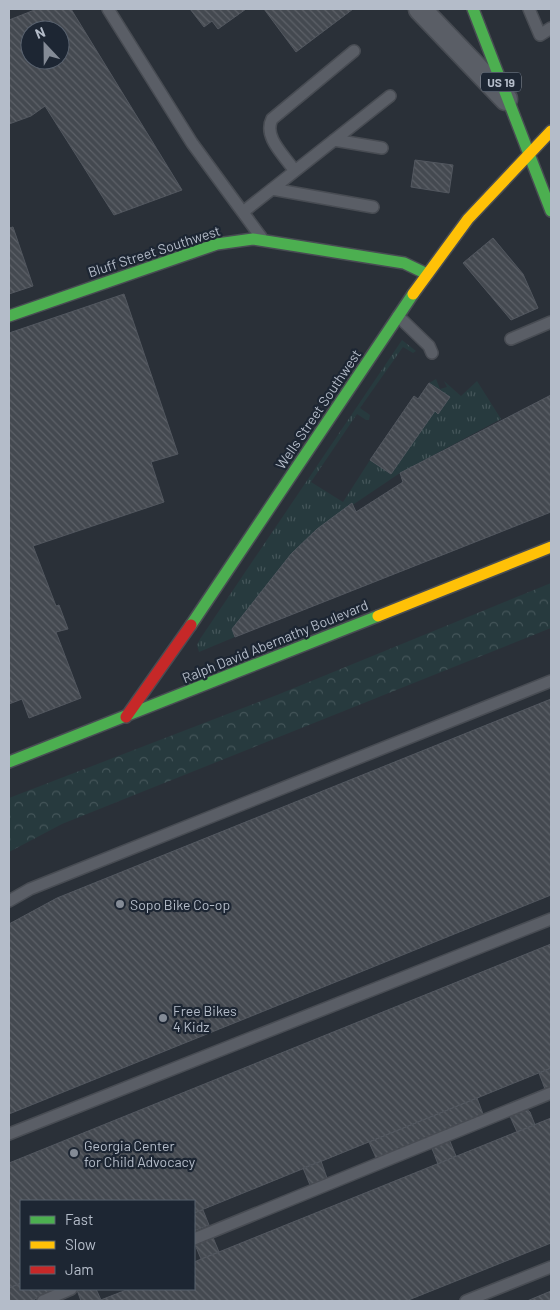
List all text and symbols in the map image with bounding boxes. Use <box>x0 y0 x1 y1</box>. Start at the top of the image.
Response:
north arrow <box>20 20 70 70</box>
text: N <box>32 23 47 42</box>
road number: US 19 <box>481 72 521 91</box>
street label: Bluff Street Southwest <box>86 222 222 280</box>
street label: Wells Street Southwest <box>272 346 364 472</box>
street label: Ralph David Abernathy Boulevard <box>180 596 370 686</box>
place label: Sopo Bike Co-op <box>130 896 230 913</box>
marker: Sopo Bike Co-op <box>114 898 126 910</box>
place label: Free Bikes 4 Kidz <box>173 1002 237 1035</box>
marker: Free Bikes 4 Kidz <box>157 1012 169 1024</box>
place label: Georgia Center for Child Advocacy <box>84 1137 196 1170</box>
marker: Georgia Center for Child Advocacy <box>68 1147 80 1159</box>
legend <box>20 1200 195 1290</box>
text: Fast <box>65 1210 93 1228</box>
text: Slow <box>65 1235 96 1253</box>
text: Jam <box>65 1260 94 1278</box>

